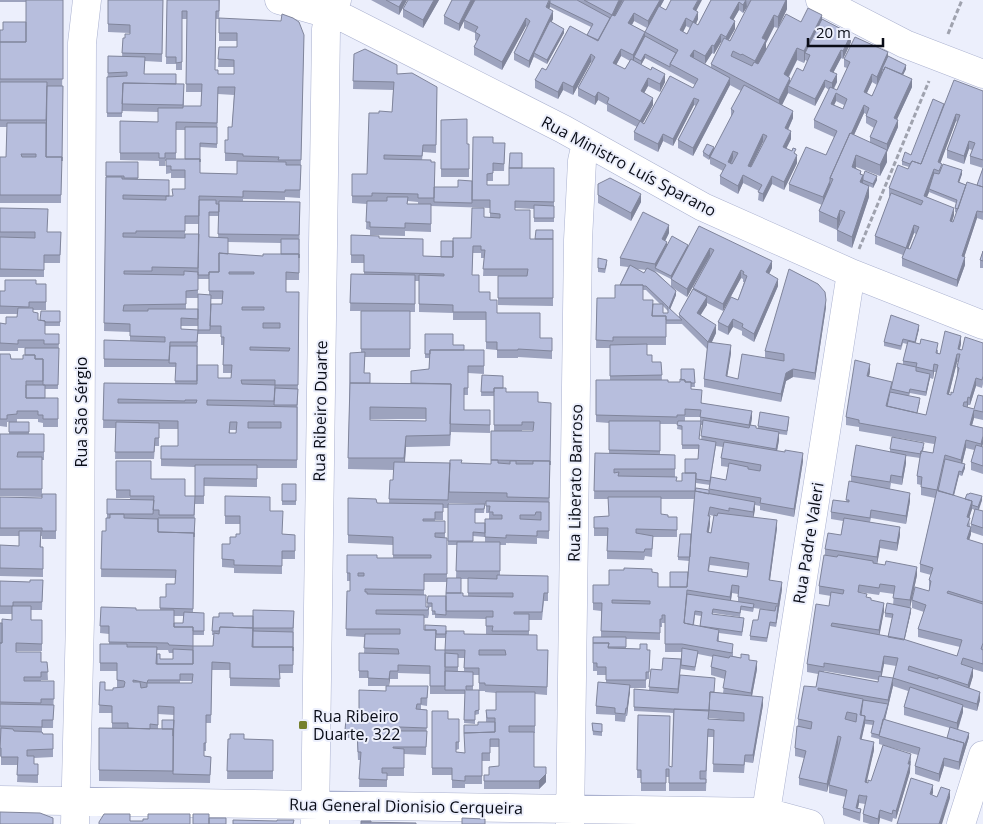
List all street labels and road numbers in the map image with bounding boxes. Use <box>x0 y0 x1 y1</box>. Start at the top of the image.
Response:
street label: Rua Ministro Luís Sparano <box>538 111 720 221</box>
street label: Rua Ribeiro Duarte <box>308 340 332 482</box>
street label: Rua São Sérgio <box>70 357 92 467</box>
street label: Rua Liberato Barroso <box>563 404 587 562</box>
street label: Rua Padre Valeri <box>788 481 828 605</box>
street label: Rua General Dionisio Cerqueira <box>289 793 523 819</box>

